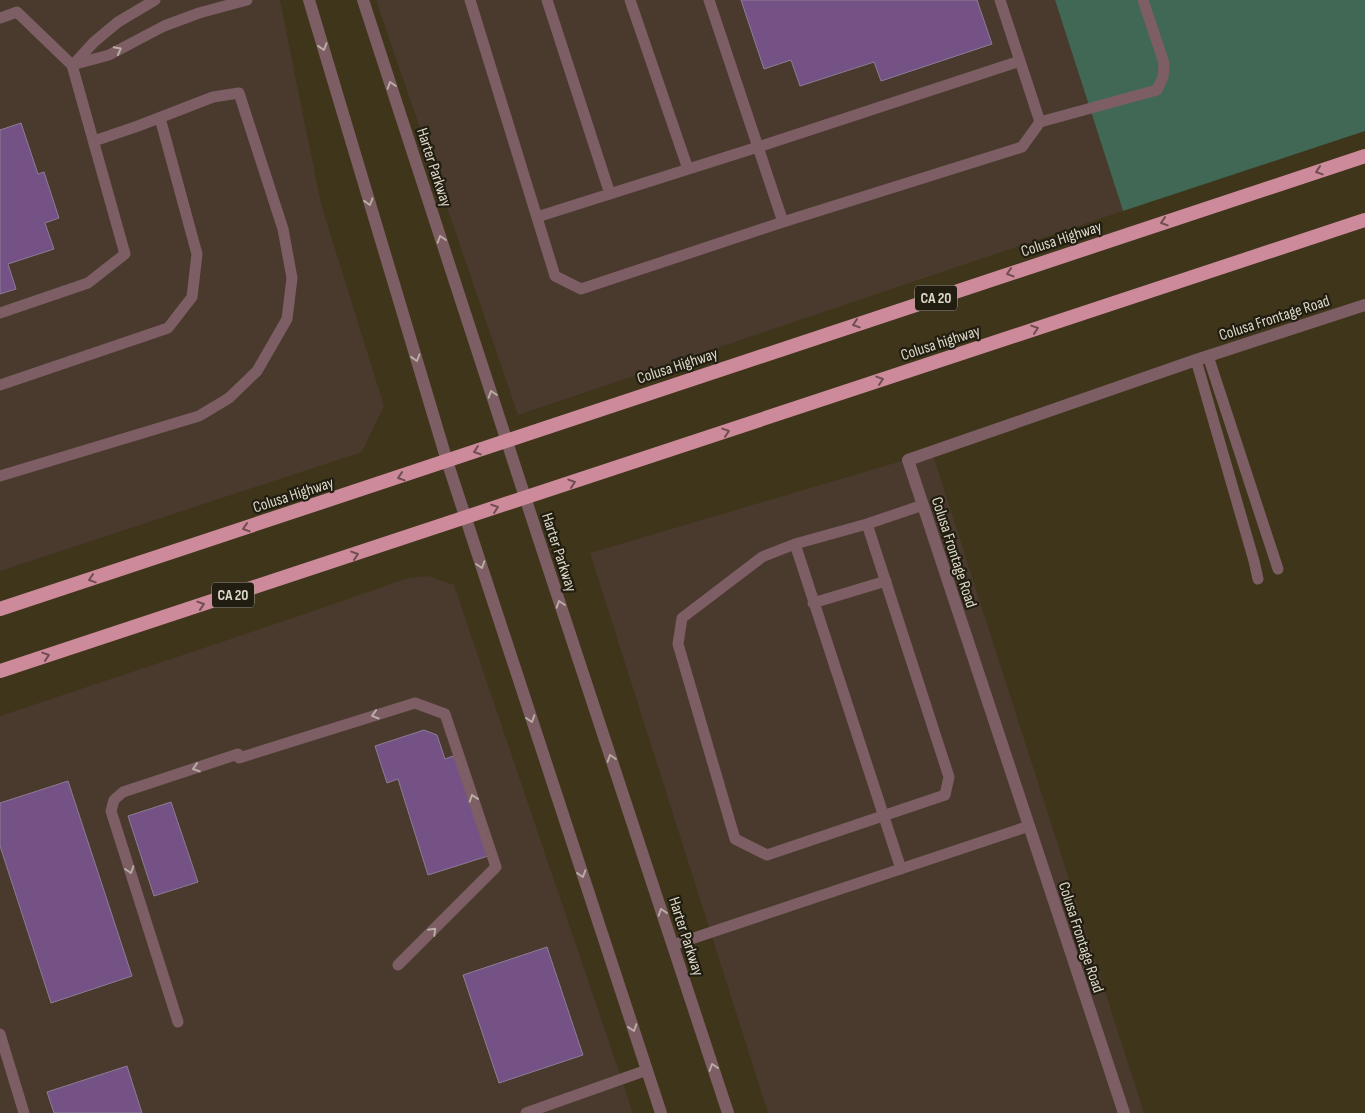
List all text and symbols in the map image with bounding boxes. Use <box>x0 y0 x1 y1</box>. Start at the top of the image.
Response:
one-way arrow <box>317 42 327 50</box>
one-way arrow <box>113 46 122 56</box>
one-way arrow <box>387 81 397 89</box>
street label: Harter Parkway <box>412 126 455 209</box>
one-way arrow <box>1315 165 1323 175</box>
one-way arrow <box>364 198 374 206</box>
one-way arrow <box>1161 216 1169 226</box>
street label: Colusa Highway <box>1019 217 1104 261</box>
one-way arrow <box>437 236 447 244</box>
one-way arrow <box>1007 267 1015 277</box>
road number: CA 20 <box>915 286 957 310</box>
street label: Colusa Frontage Road <box>1217 292 1332 345</box>
one-way arrow <box>852 318 861 328</box>
street label: Colusa highway <box>898 322 983 365</box>
one-way arrow <box>1030 325 1038 335</box>
street label: Colusa Highway <box>635 344 720 388</box>
one-way arrow <box>410 353 420 362</box>
one-way arrow <box>876 376 884 386</box>
one-way arrow <box>488 390 498 398</box>
one-way arrow <box>721 427 730 437</box>
one-way arrow <box>473 445 482 455</box>
one-way arrow <box>397 471 405 481</box>
street label: Colusa Highway <box>251 473 336 517</box>
one-way arrow <box>567 479 576 489</box>
street label: Colusa Frontage Road <box>927 495 980 610</box>
one-way arrow <box>491 504 499 514</box>
street label: Harter Parkway <box>537 511 580 594</box>
one-way arrow <box>243 522 251 532</box>
one-way arrow <box>350 550 359 560</box>
one-way arrow <box>475 560 485 569</box>
one-way arrow <box>88 573 97 583</box>
road number: CA 20 <box>212 582 254 608</box>
one-way arrow <box>556 600 566 609</box>
one-way arrow <box>196 601 204 611</box>
one-way arrow <box>42 652 50 662</box>
one-way arrow <box>371 709 379 719</box>
one-way arrow <box>526 715 536 723</box>
one-way arrow <box>607 754 617 763</box>
one-way arrow <box>192 762 200 772</box>
one-way arrow <box>469 794 479 803</box>
one-way arrow <box>124 865 134 874</box>
one-way arrow <box>577 869 587 877</box>
street label: Colusa Frontage Road <box>1054 880 1107 995</box>
street label: Harter Parkway <box>664 895 707 978</box>
one-way arrow <box>658 909 668 917</box>
one-way arrow <box>427 927 436 936</box>
one-way arrow <box>627 1023 637 1032</box>
one-way arrow <box>709 1063 719 1071</box>

